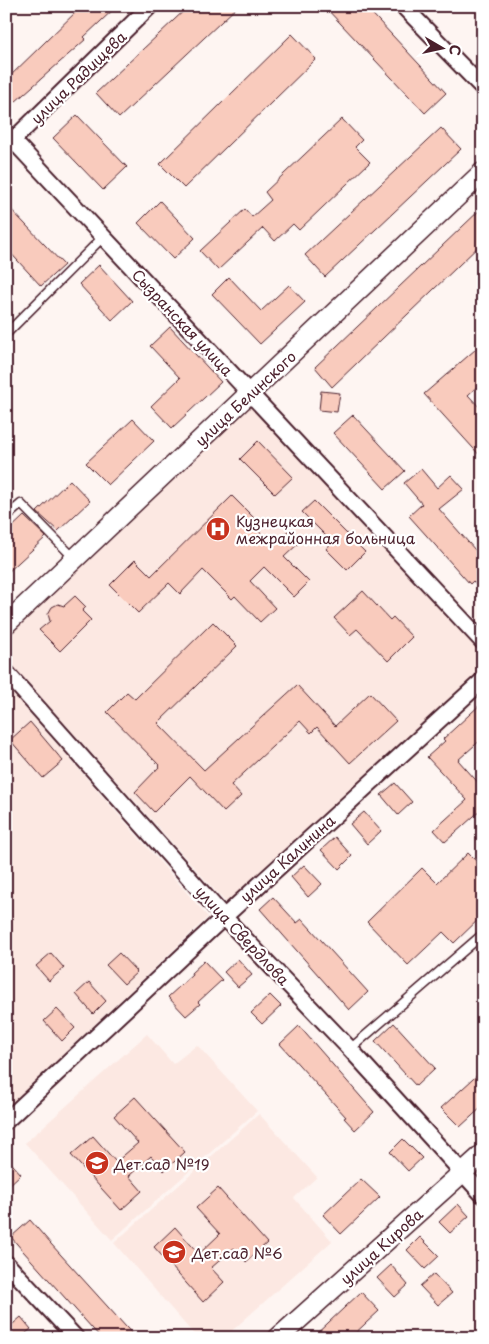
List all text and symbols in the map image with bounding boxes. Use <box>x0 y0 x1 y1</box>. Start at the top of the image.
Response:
north arrow <box>416 22 466 72</box>
street label: улица Радищева <box>25 25 132 129</box>
text: С <box>444 43 467 57</box>
street label: Сызранская улица <box>127 263 239 381</box>
street label: улица Белинского <box>189 345 301 451</box>
place label: Кузнецкая межрайонная больница <box>236 509 416 549</box>
hospital icon: Кузнецкая межрайонная больница <box>205 516 231 542</box>
street label: улица Калинина <box>234 809 340 907</box>
street label: улица Свердлова <box>191 880 296 990</box>
school or university icon: Дет.сад №19 <box>84 1150 110 1176</box>
place label: Дет.сад №19 <box>113 1152 210 1175</box>
street label: улица Кирова <box>334 1202 428 1289</box>
school or university icon: Дет.сад №6 <box>161 1239 187 1265</box>
place label: Дет.сад №6 <box>191 1241 283 1264</box>

